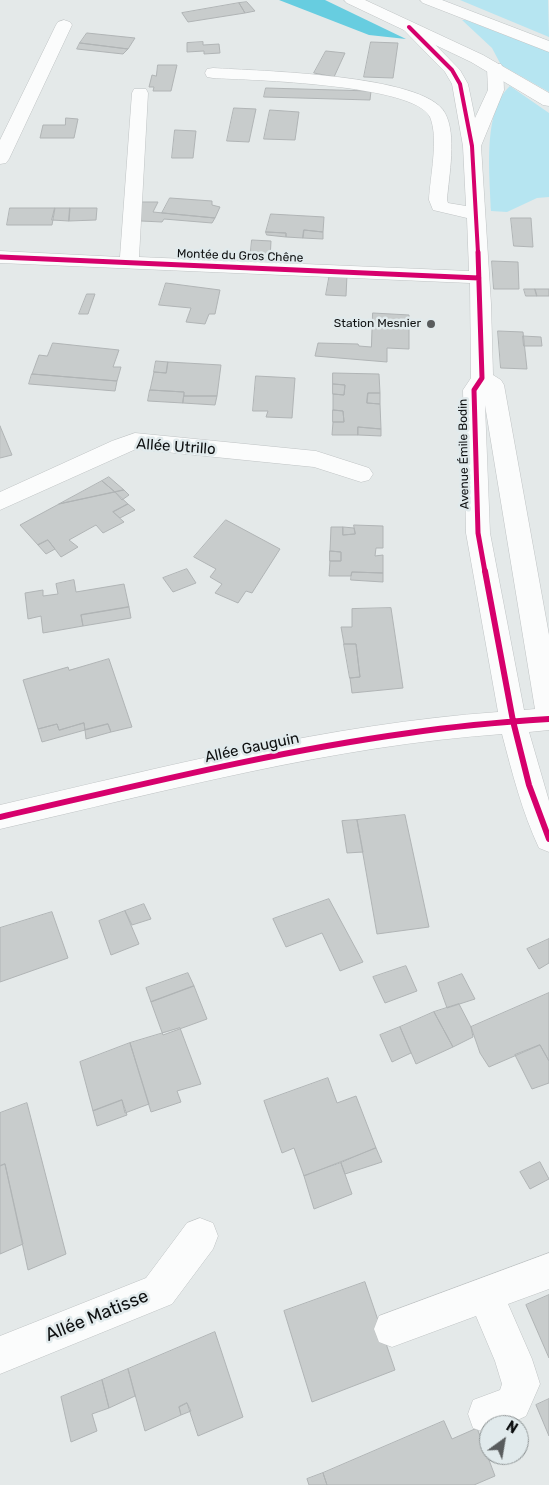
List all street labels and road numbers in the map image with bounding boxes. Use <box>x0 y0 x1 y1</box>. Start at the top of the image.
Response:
street label: Montée du Gros Chêne <box>177 247 303 265</box>
street label: Avenue Émile Bodin <box>456 399 472 509</box>
street label: Allée Utrillo <box>136 435 216 459</box>
street label: Allée Gauguin <box>203 729 301 767</box>
street label: Allée Matisse <box>42 1286 152 1346</box>

